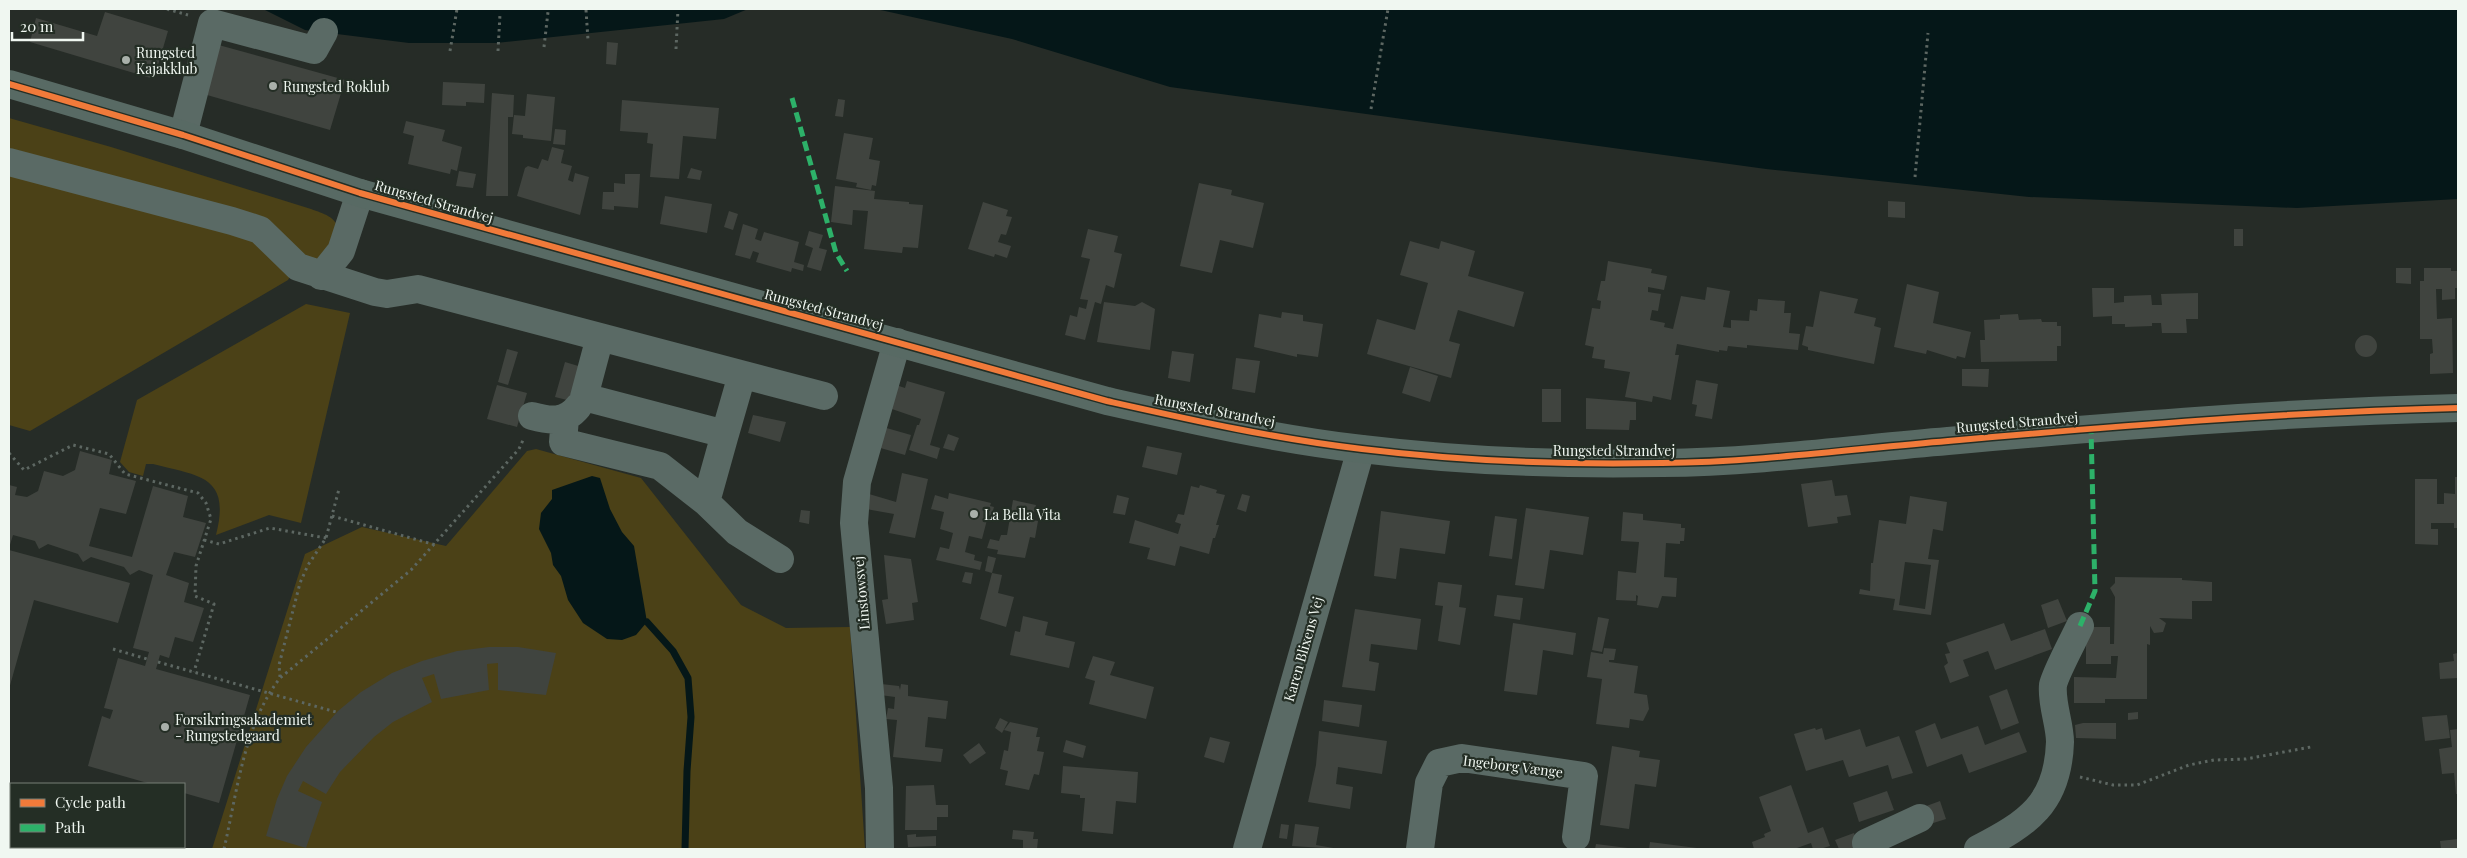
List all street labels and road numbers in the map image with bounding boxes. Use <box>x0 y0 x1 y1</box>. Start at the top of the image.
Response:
street label: Rungsted Strandvej <box>373 175 495 227</box>
street label: Rungsted Strandvej <box>762 284 886 334</box>
street label: Rungsted Strandvej <box>1153 389 1277 431</box>
street label: Rungsted Strandvej <box>1955 407 2079 437</box>
street label: Rungsted Strandvej <box>1553 441 1675 460</box>
street label: Linstowsvej <box>848 555 874 631</box>
street label: Karen Blixens Vej <box>1279 594 1327 704</box>
street label: Ingeborg Vænge <box>1462 750 1564 782</box>

